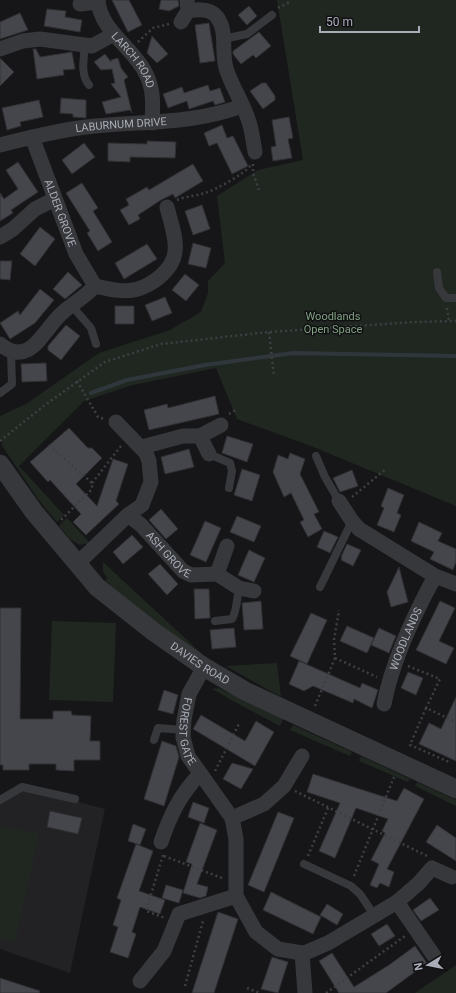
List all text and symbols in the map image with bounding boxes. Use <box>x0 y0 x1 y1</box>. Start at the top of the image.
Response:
scale bar <box>320 8 419 34</box>
text: 50 m <box>326 15 353 29</box>
street label: LARCH ROAD <box>109 29 157 89</box>
street label: LABURNUM DRIVE <box>74 115 167 135</box>
street label: ALDER GROVE <box>42 177 79 248</box>
park label: Woodlands Open Space <box>304 310 362 336</box>
street label: ASH GROVE <box>144 529 193 580</box>
street label: WOODLANDS <box>387 605 425 672</box>
street label: DAVIES ROAD <box>168 639 232 687</box>
street label: FOREST GATE <box>176 696 199 768</box>
north arrow <box>408 945 448 985</box>
text: N <box>412 961 426 972</box>

